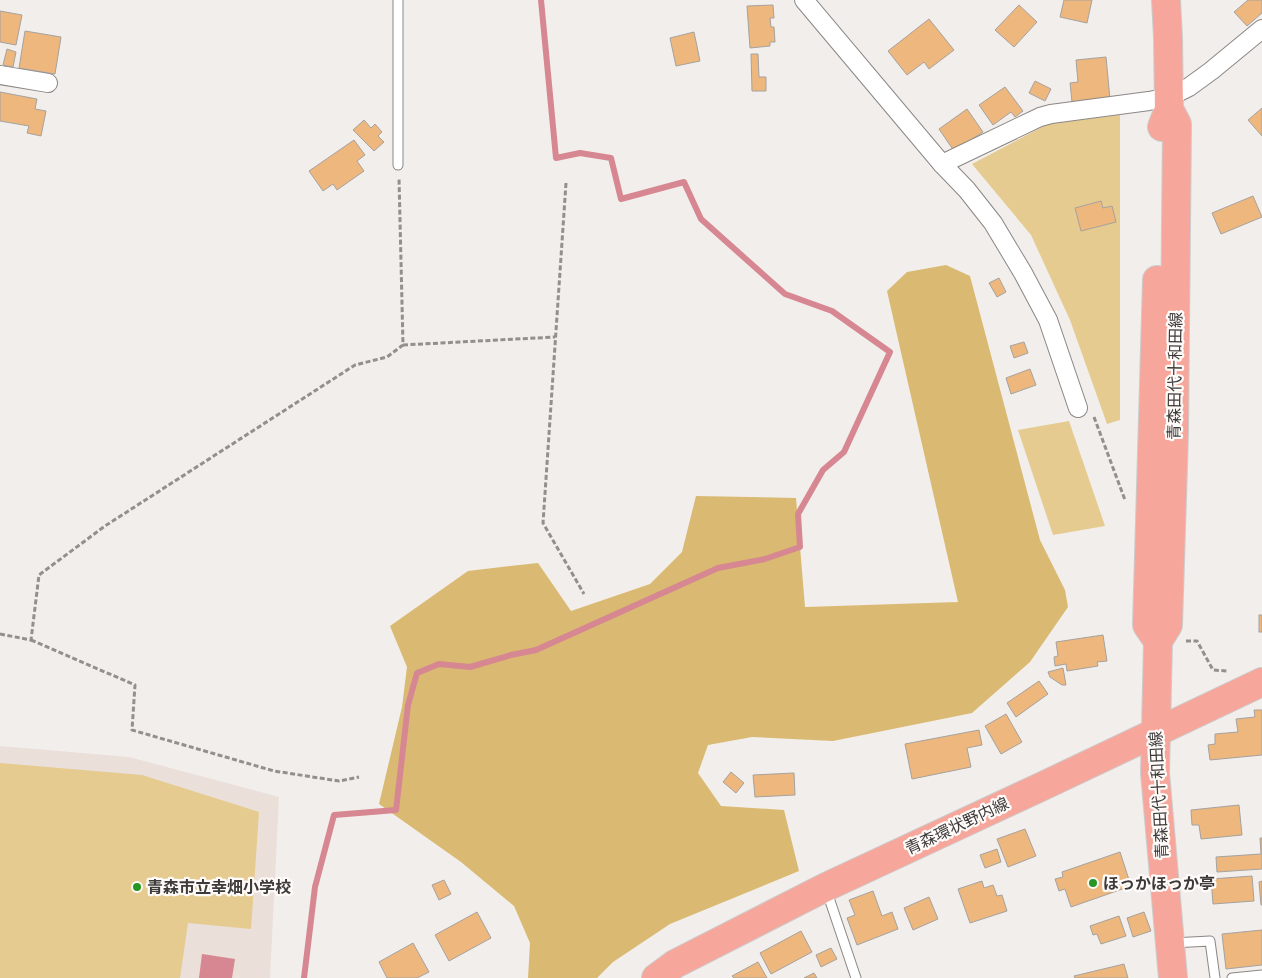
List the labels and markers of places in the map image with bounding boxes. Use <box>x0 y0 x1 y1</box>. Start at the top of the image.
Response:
place label: ほっかほっか亭 <box>1103 874 1215 893</box>
marker: ほっかほっか亭 <box>1087 877 1099 889</box>
place label: 青森市立幸畑小学校 <box>147 878 291 897</box>
marker: 青森市立幸畑小学校 <box>131 881 143 893</box>

